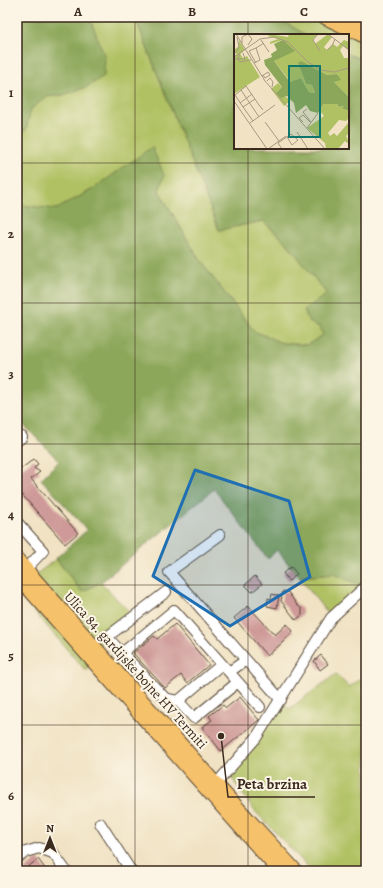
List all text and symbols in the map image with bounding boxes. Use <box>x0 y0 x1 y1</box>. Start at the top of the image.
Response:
text: A <box>73 3 83 20</box>
text: B <box>188 3 196 20</box>
text: C <box>300 3 308 20</box>
inset map <box>234 34 349 149</box>
text: 1 <box>9 84 14 101</box>
text: 2 <box>8 225 15 242</box>
text: 3 <box>8 365 14 382</box>
text: 4 <box>8 506 14 523</box>
street label: Ulica 84. gardijske bojne HV Termiti <box>60 588 211 753</box>
text: 5 <box>8 647 14 664</box>
callout: Peta brzina <box>228 770 315 797</box>
text: Peta brzina <box>237 774 308 794</box>
text: 6 <box>8 787 14 804</box>
north arrow <box>30 818 70 858</box>
text: N <box>46 821 54 836</box>

